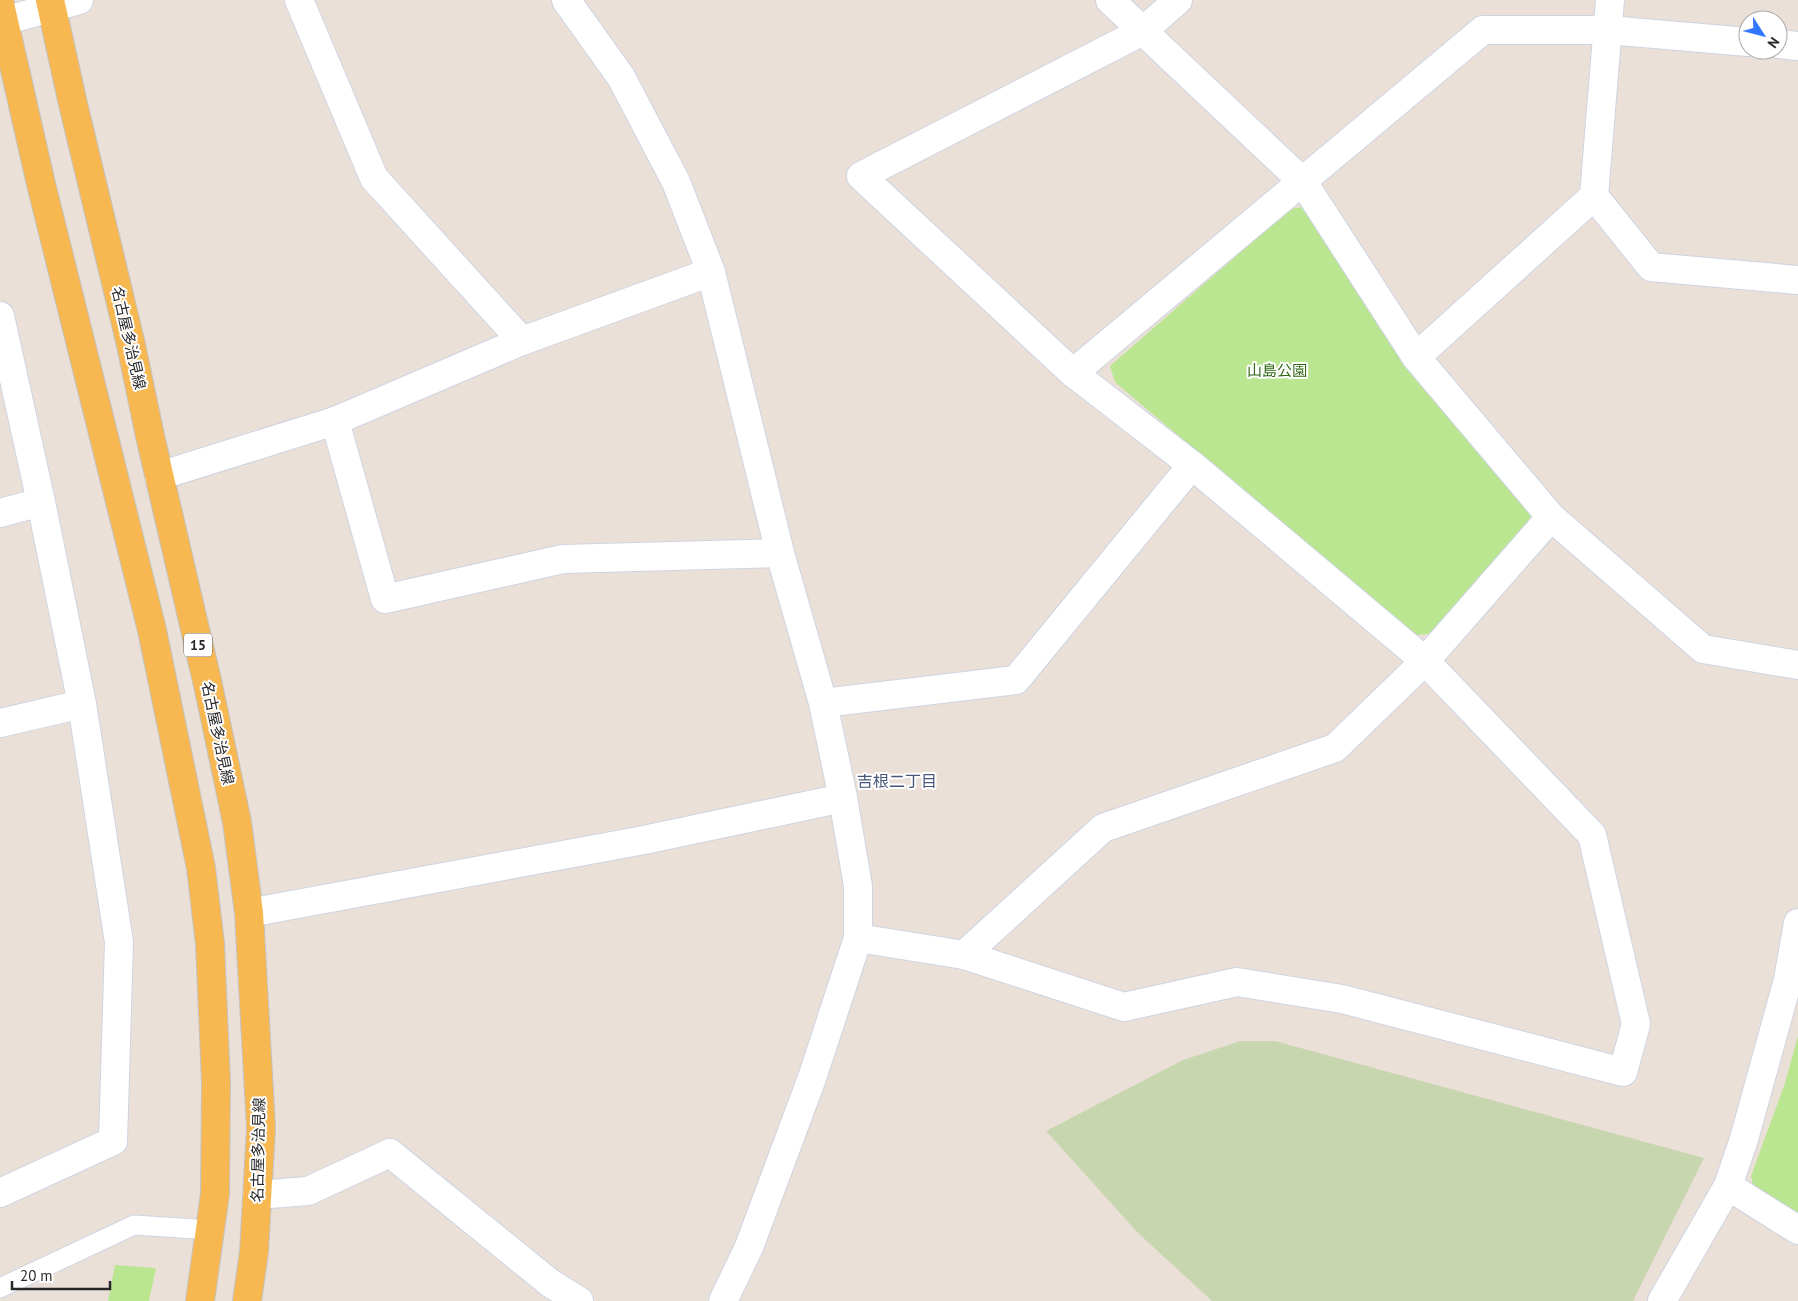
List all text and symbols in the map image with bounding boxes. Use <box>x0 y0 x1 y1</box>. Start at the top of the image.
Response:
north arrow <box>1738 10 1788 60</box>
text: N <box>1764 34 1784 52</box>
street label: 名古屋多治見線 <box>108 285 150 391</box>
park label: 山島公園 <box>1247 361 1307 380</box>
road number: 15 <box>184 634 212 656</box>
street label: 名古屋多治見線 <box>198 680 238 786</box>
district label: 吉根二丁目 <box>857 771 937 791</box>
street label: 名古屋多治見線 <box>248 1097 268 1203</box>
scale bar <box>12 1258 110 1290</box>
text: 20 m <box>20 1266 53 1285</box>

